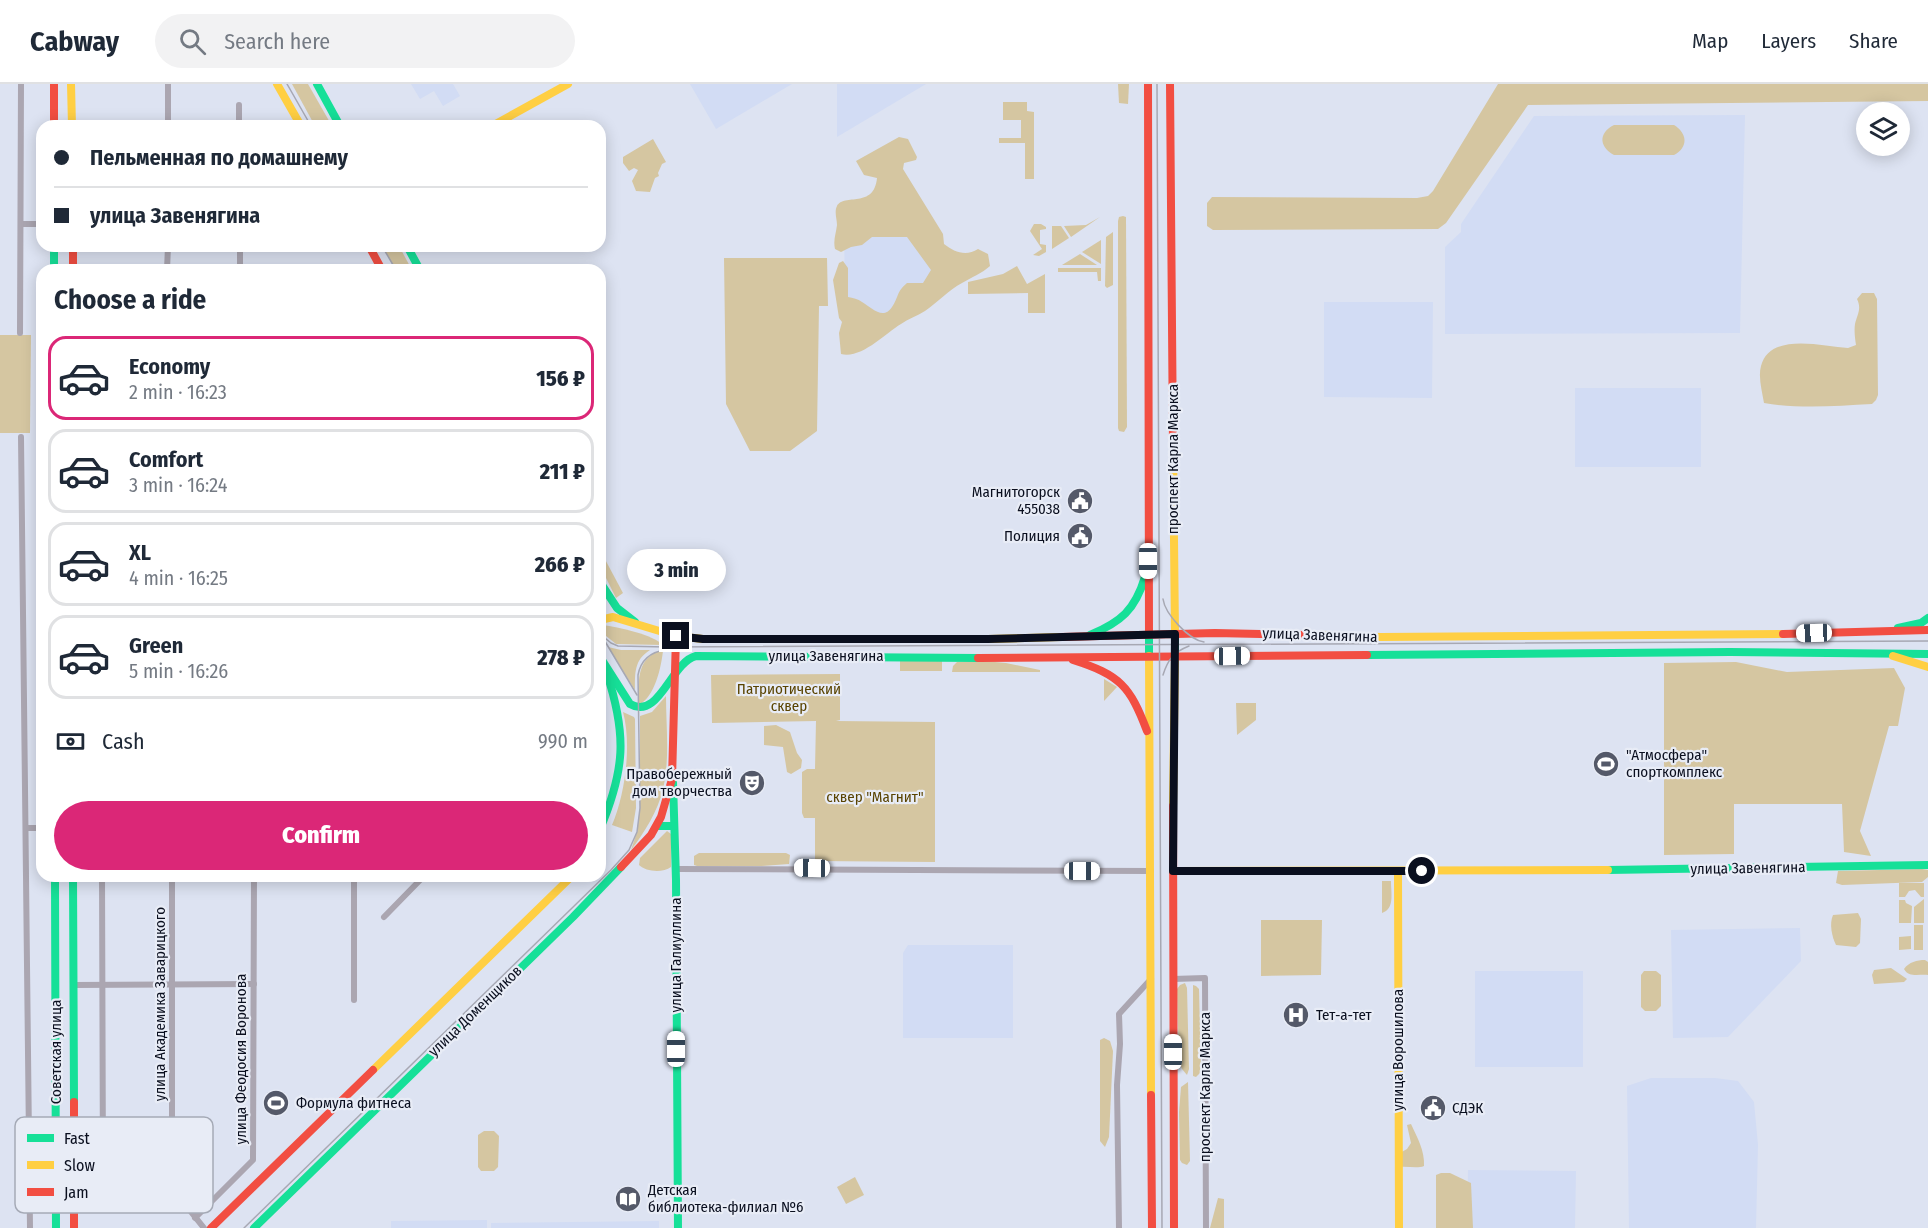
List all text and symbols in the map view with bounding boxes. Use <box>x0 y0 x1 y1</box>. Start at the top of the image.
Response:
search box <box>155 14 575 68</box>
text: Cabway <box>30 25 119 58</box>
icon: search <box>176 25 209 58</box>
text: Search here <box>224 28 330 55</box>
text: Map <box>1692 28 1728 54</box>
text: Layers <box>1761 28 1816 54</box>
text: Share <box>1849 28 1898 54</box>
map controls <box>1856 102 1910 156</box>
button: layers <box>1856 102 1910 156</box>
text: Пельменная по домашнему <box>90 144 348 171</box>
text: улица Завенягина <box>90 202 260 229</box>
text: Choose a ride <box>54 284 206 316</box>
icon: car <box>57 351 111 405</box>
text: Economy <box>129 353 210 380</box>
text: 156 ₽ <box>536 365 585 392</box>
text: 2 min · 16:23 <box>129 380 227 404</box>
street label: проспект Карла Маркса <box>1164 384 1182 534</box>
icon: car <box>57 444 111 498</box>
text: Comfort <box>129 446 203 473</box>
text: 211 ₽ <box>540 458 585 485</box>
text: 3 min · 16:24 <box>129 473 227 497</box>
place label: Магнитогорск 455038 <box>972 483 1060 518</box>
public building icon: Магнитогорск 455038 <box>1065 486 1095 516</box>
public building icon: Полиция <box>1065 521 1095 551</box>
place label: Полиция <box>1004 527 1060 545</box>
icon: car <box>57 537 111 591</box>
text: XL <box>129 539 151 566</box>
car <box>1139 543 1157 579</box>
callout: 3 min <box>626 549 726 591</box>
text: 266 ₽ <box>535 551 585 578</box>
text: 3 min <box>654 558 699 582</box>
text: 4 min · 16:25 <box>129 566 228 590</box>
route end <box>662 622 689 649</box>
car <box>1796 623 1832 643</box>
street label: улица Завенягина <box>1262 624 1378 646</box>
icon: car <box>57 630 111 684</box>
text: Green <box>129 632 183 659</box>
text: 278 ₽ <box>537 644 585 671</box>
street label: улица Завенягина <box>768 647 884 665</box>
car <box>1214 647 1250 665</box>
text: 5 min · 16:26 <box>129 659 228 683</box>
park label: Патриотический сквер <box>737 680 841 715</box>
icon: cash <box>54 725 87 758</box>
text: Cash <box>102 728 145 755</box>
text: 990 m <box>538 729 588 753</box>
place label: "Атмосфера" спорткомплекс <box>1626 746 1723 781</box>
sports icon: "Атмосфера" спорткомплекс <box>1591 749 1621 779</box>
place label: Правобережный дом творчества <box>626 765 732 800</box>
theatre icon: Правобережный дом творчества <box>737 768 767 798</box>
park label: сквер "Магнит" <box>826 788 924 806</box>
button: Confirm <box>54 801 588 870</box>
route start <box>1408 857 1435 884</box>
street label: улица Завенягина <box>1690 858 1806 878</box>
car <box>794 859 830 877</box>
car <box>1064 862 1100 880</box>
street label: улица Галиуллина <box>667 898 685 1012</box>
street label: улица Академика Заварицкого <box>151 907 169 1101</box>
street label: улица Доменщиков <box>424 962 526 1060</box>
street label: улица Феодосия Воронова <box>232 974 250 1144</box>
street label: улица Ворошилова <box>1389 989 1407 1111</box>
street label: Советская улица <box>47 1000 65 1104</box>
hospital icon: Тет-а-тет <box>1281 1000 1311 1030</box>
place label: Тет-а-тет <box>1316 1006 1373 1024</box>
street label: проспект Карла Маркса <box>1196 1012 1214 1162</box>
car <box>667 1031 685 1067</box>
car <box>1164 1034 1182 1070</box>
sports icon: Формула фитнеса <box>261 1088 291 1118</box>
public building icon: СДЭК <box>1418 1093 1448 1123</box>
place label: Формула фитнеса <box>296 1094 411 1112</box>
place label: СДЭК <box>1452 1099 1483 1117</box>
legend <box>15 1117 213 1213</box>
text: Fast <box>64 1129 91 1148</box>
text: Slow <box>64 1156 95 1175</box>
place label: Детская библиотека-филиал №6 <box>647 1181 803 1216</box>
text: Jam <box>64 1183 89 1202</box>
library icon: Детская библиотека-филиал №6 <box>613 1184 643 1214</box>

